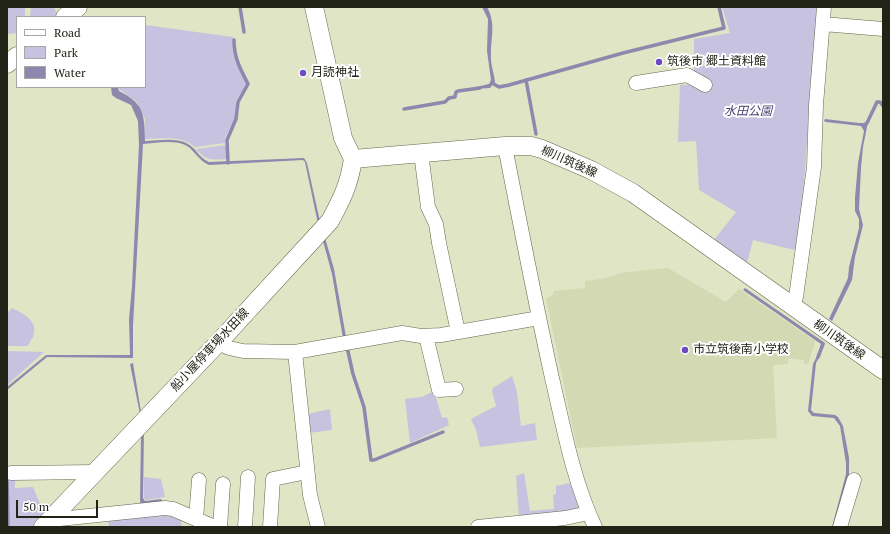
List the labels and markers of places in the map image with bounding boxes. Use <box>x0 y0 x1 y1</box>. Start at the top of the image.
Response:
place label: 筑後市 郷土資料館 <box>667 55 766 69</box>
marker: 筑後市 郷土資料館 <box>654 57 664 67</box>
place label: 月読神社 <box>311 66 359 80</box>
marker: 月読神社 <box>298 68 308 78</box>
place label: 市立筑後南小学校 <box>693 343 789 357</box>
marker: 市立筑後南小学校 <box>680 345 690 355</box>

